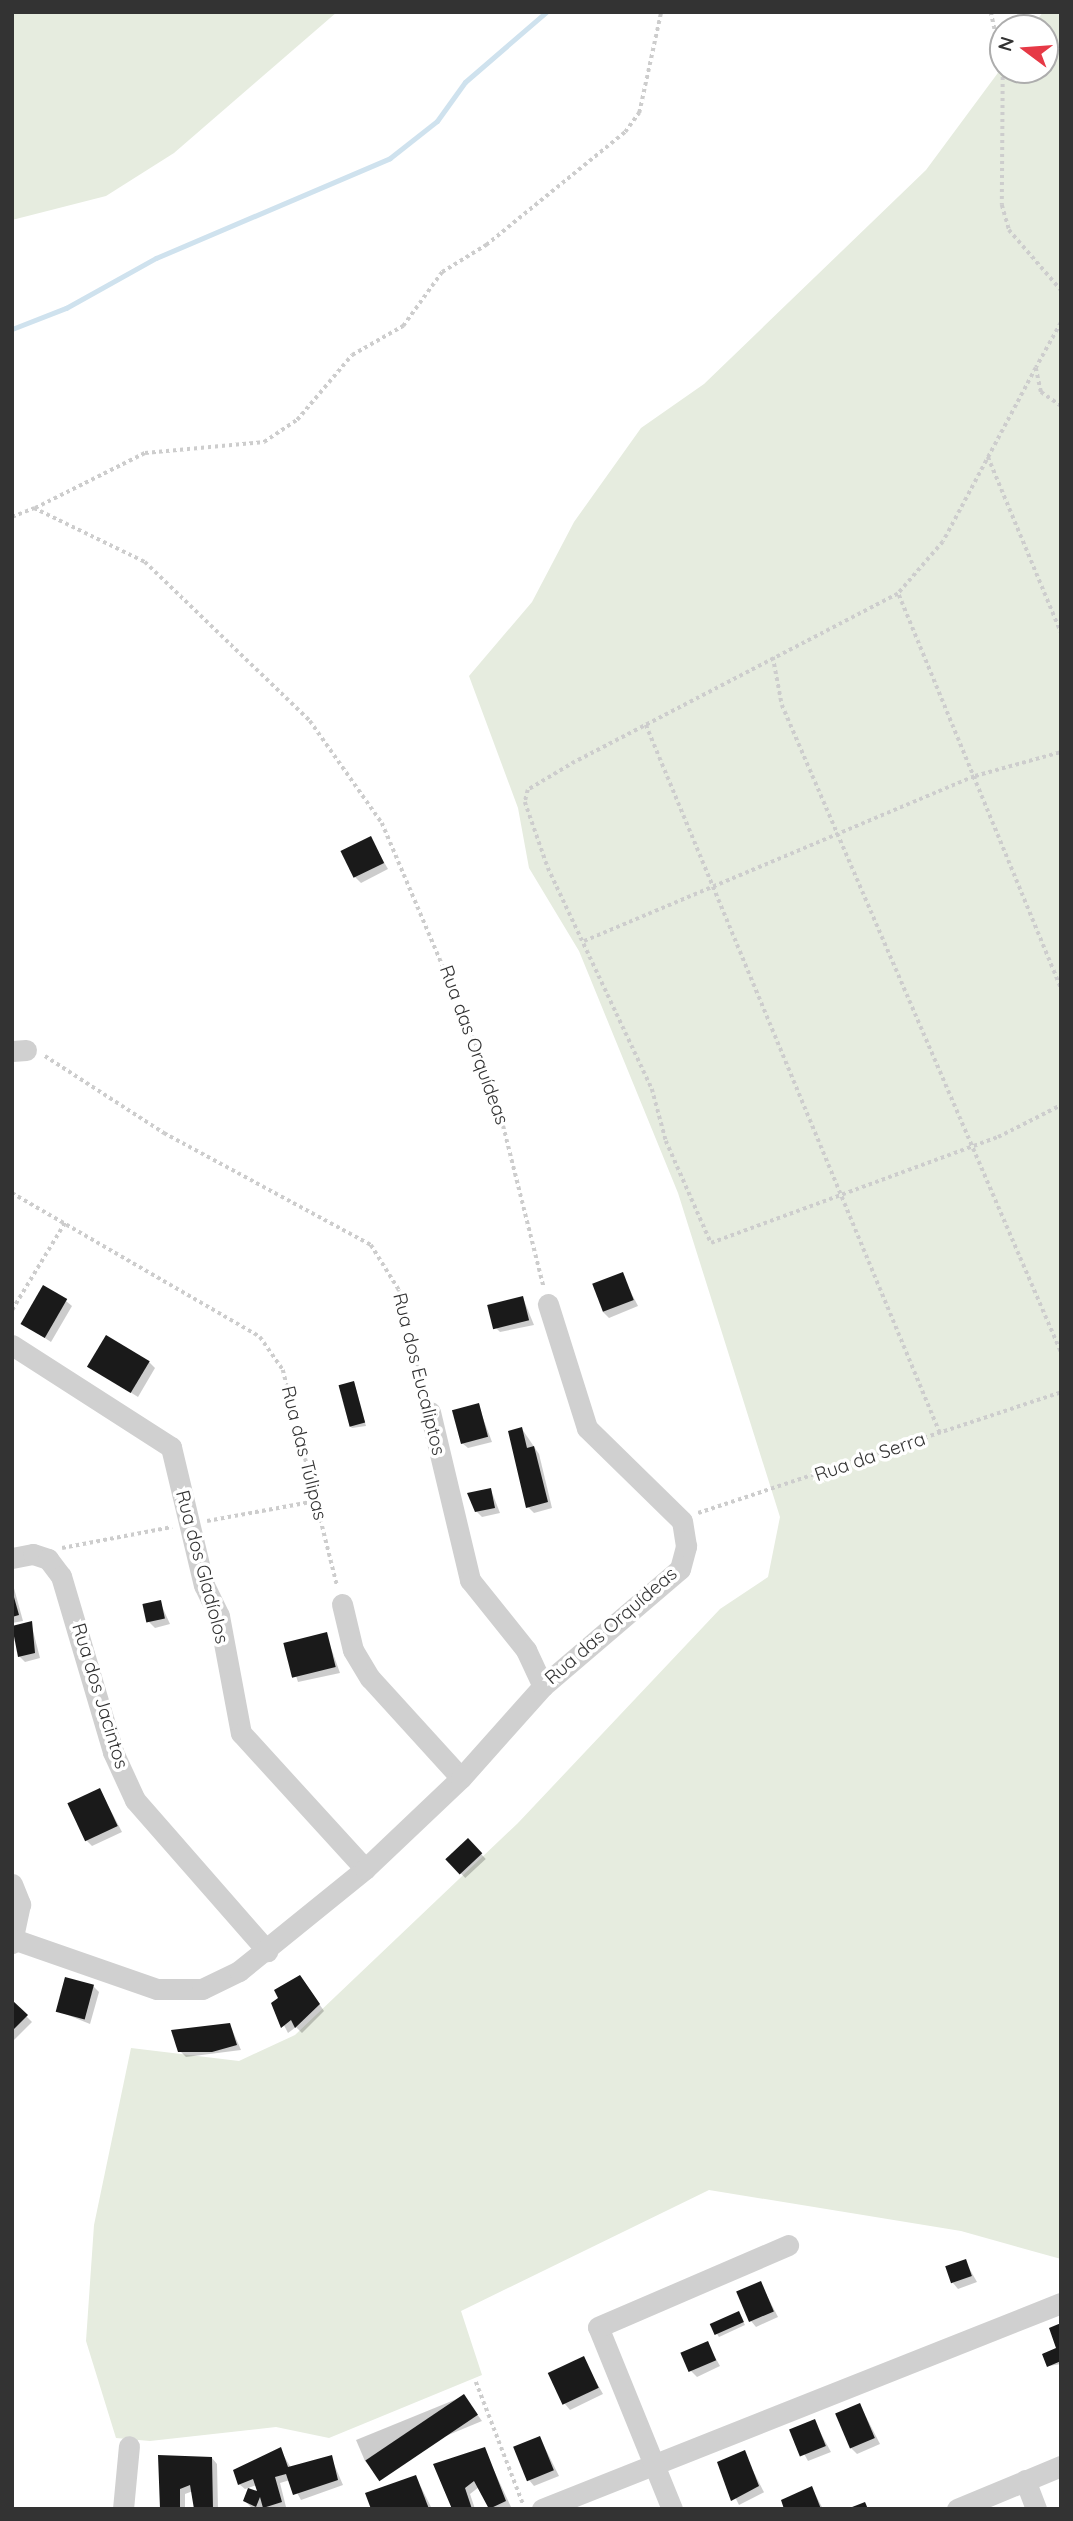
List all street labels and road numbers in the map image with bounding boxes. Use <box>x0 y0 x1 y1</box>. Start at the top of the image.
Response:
street label: Rua das Orquídeas <box>435 962 513 1128</box>
street label: Rua dos Eucaliptos <box>388 1290 450 1458</box>
street label: Rua das Túlipas <box>276 1384 332 1522</box>
street label: Rua da Serra <box>812 1427 928 1487</box>
street label: Rua dos Gladíolos <box>171 1488 233 1646</box>
street label: Rua das Orquídeas <box>540 1562 682 1690</box>
street label: Rua dos Jacintos <box>67 1620 133 1772</box>

